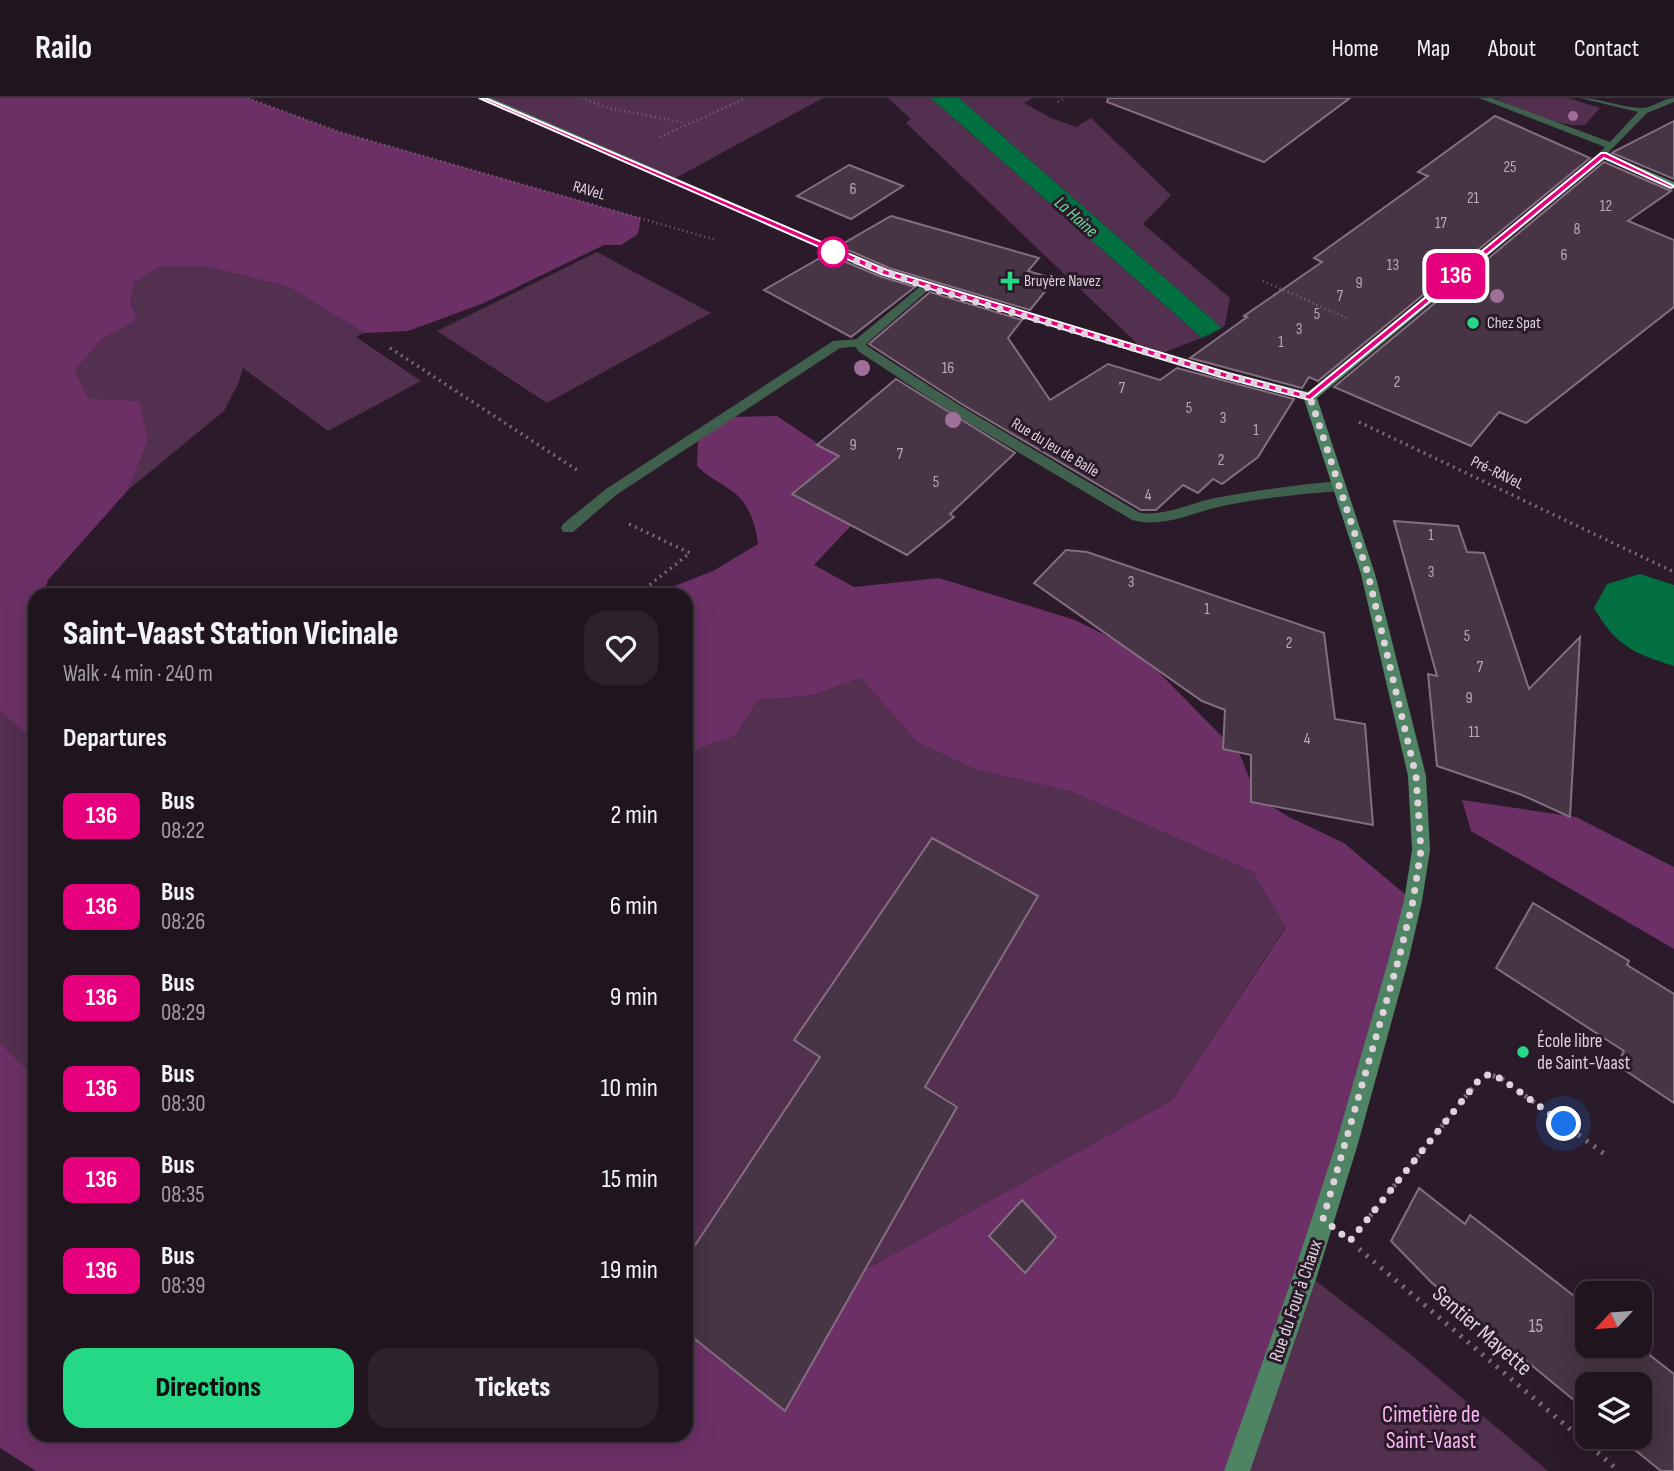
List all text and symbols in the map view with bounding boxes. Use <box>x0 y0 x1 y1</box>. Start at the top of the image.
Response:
text: Railo <box>35 28 92 68</box>
text: Home <box>1331 34 1379 63</box>
text: Map <box>1417 34 1450 63</box>
text: About <box>1488 34 1536 63</box>
text: Contact <box>1574 34 1639 63</box>
house number: 25 <box>1503 158 1517 177</box>
street label: RAVeL <box>571 177 607 205</box>
house number: 6 <box>849 180 857 199</box>
house number: 21 <box>1467 189 1480 208</box>
water label: La Haine <box>1050 192 1102 242</box>
house number: 12 <box>1600 197 1612 216</box>
house number: 17 <box>1435 214 1448 233</box>
house number: 8 <box>1573 220 1581 239</box>
unlabelled marker <box>818 237 848 267</box>
house number: 6 <box>1560 246 1568 265</box>
line badge: 136 <box>1416 253 1496 299</box>
house number: 13 <box>1387 256 1399 275</box>
text: 136 <box>1440 261 1472 290</box>
place label: Bruyère Navez <box>1024 272 1101 291</box>
marker: Bruyère Navez <box>1002 273 1018 289</box>
house number: 9 <box>1355 274 1363 293</box>
house number: 7 <box>1337 287 1344 306</box>
house number: 5 <box>1314 305 1320 324</box>
place label: Chez Spat <box>1487 314 1541 333</box>
marker: Chez Spat <box>1465 315 1481 331</box>
house number: 3 <box>1296 320 1302 339</box>
house number: 1 <box>1278 333 1284 352</box>
house number: 16 <box>942 359 954 378</box>
house number: 2 <box>1394 373 1400 392</box>
house number: 7 <box>1119 379 1126 398</box>
house number: 5 <box>1186 399 1192 418</box>
house number: 3 <box>1220 409 1226 428</box>
street label: Rue du Jeu de Balle <box>1008 414 1102 482</box>
house number: 1 <box>1253 421 1259 440</box>
house number: 9 <box>849 436 857 455</box>
house number: 7 <box>897 445 904 464</box>
house number: 2 <box>1218 451 1224 470</box>
street label: Pré-RAVeL <box>1468 452 1526 494</box>
house number: 5 <box>933 473 939 492</box>
house number: 4 <box>1145 486 1152 505</box>
house number: 1 <box>1428 526 1434 545</box>
house number: 3 <box>1428 563 1434 582</box>
house number: 3 <box>1128 573 1134 592</box>
house number: 1 <box>1204 600 1210 619</box>
button: heart <box>584 611 658 685</box>
text: Saint-Vaast Station Vicinale <box>63 614 398 654</box>
house number: 5 <box>1464 627 1470 646</box>
house number: 2 <box>1286 634 1292 653</box>
house number: 7 <box>1477 658 1484 677</box>
text: Walk · 4 min · 240 m <box>63 660 213 688</box>
house number: 9 <box>1465 689 1473 708</box>
text: Departures <box>63 723 167 754</box>
house number: 11 <box>1468 723 1480 742</box>
house number: 4 <box>1304 730 1311 749</box>
text: Bus <box>161 786 195 817</box>
text: 2 min <box>610 800 658 831</box>
text: 136 <box>86 801 117 830</box>
text: 08:22 <box>161 817 205 845</box>
text: Bus <box>161 877 195 908</box>
text: 6 min <box>610 891 658 922</box>
text: 136 <box>86 892 117 921</box>
text: 08:26 <box>161 908 205 936</box>
text: Bus <box>161 968 195 999</box>
text: 9 min <box>610 982 658 1013</box>
text: 136 <box>86 983 117 1012</box>
text: 08:29 <box>161 999 205 1027</box>
place label: École libre de Saint-Vaast <box>1537 1030 1631 1075</box>
marker: École libre de Saint-Vaast <box>1515 1044 1531 1060</box>
text: Bus <box>161 1059 195 1090</box>
text: 10 min <box>601 1073 658 1104</box>
text: 136 <box>86 1074 117 1103</box>
text: 08:30 <box>161 1090 206 1118</box>
your location <box>1546 1106 1581 1141</box>
text: Bus <box>161 1150 195 1181</box>
text: 15 min <box>602 1164 658 1195</box>
text: 136 <box>86 1165 117 1194</box>
text: 08:35 <box>161 1181 205 1209</box>
street label: Rue du Four à Chaux <box>1264 1237 1328 1365</box>
text: Bus <box>161 1241 195 1272</box>
text: 19 min <box>601 1255 658 1286</box>
text: 136 <box>86 1256 117 1285</box>
text: 08:39 <box>161 1272 206 1300</box>
street label: Sentier Mayette <box>1426 1280 1538 1382</box>
north arrow <box>1575 1281 1652 1358</box>
map controls <box>1575 1281 1652 1449</box>
house number: 15 <box>1529 1315 1543 1338</box>
button: Directions <box>63 1348 354 1428</box>
button: Tickets <box>368 1348 658 1428</box>
button: layers <box>1575 1372 1652 1449</box>
park label: Cimetière de Saint-Vaast <box>1382 1401 1480 1455</box>

